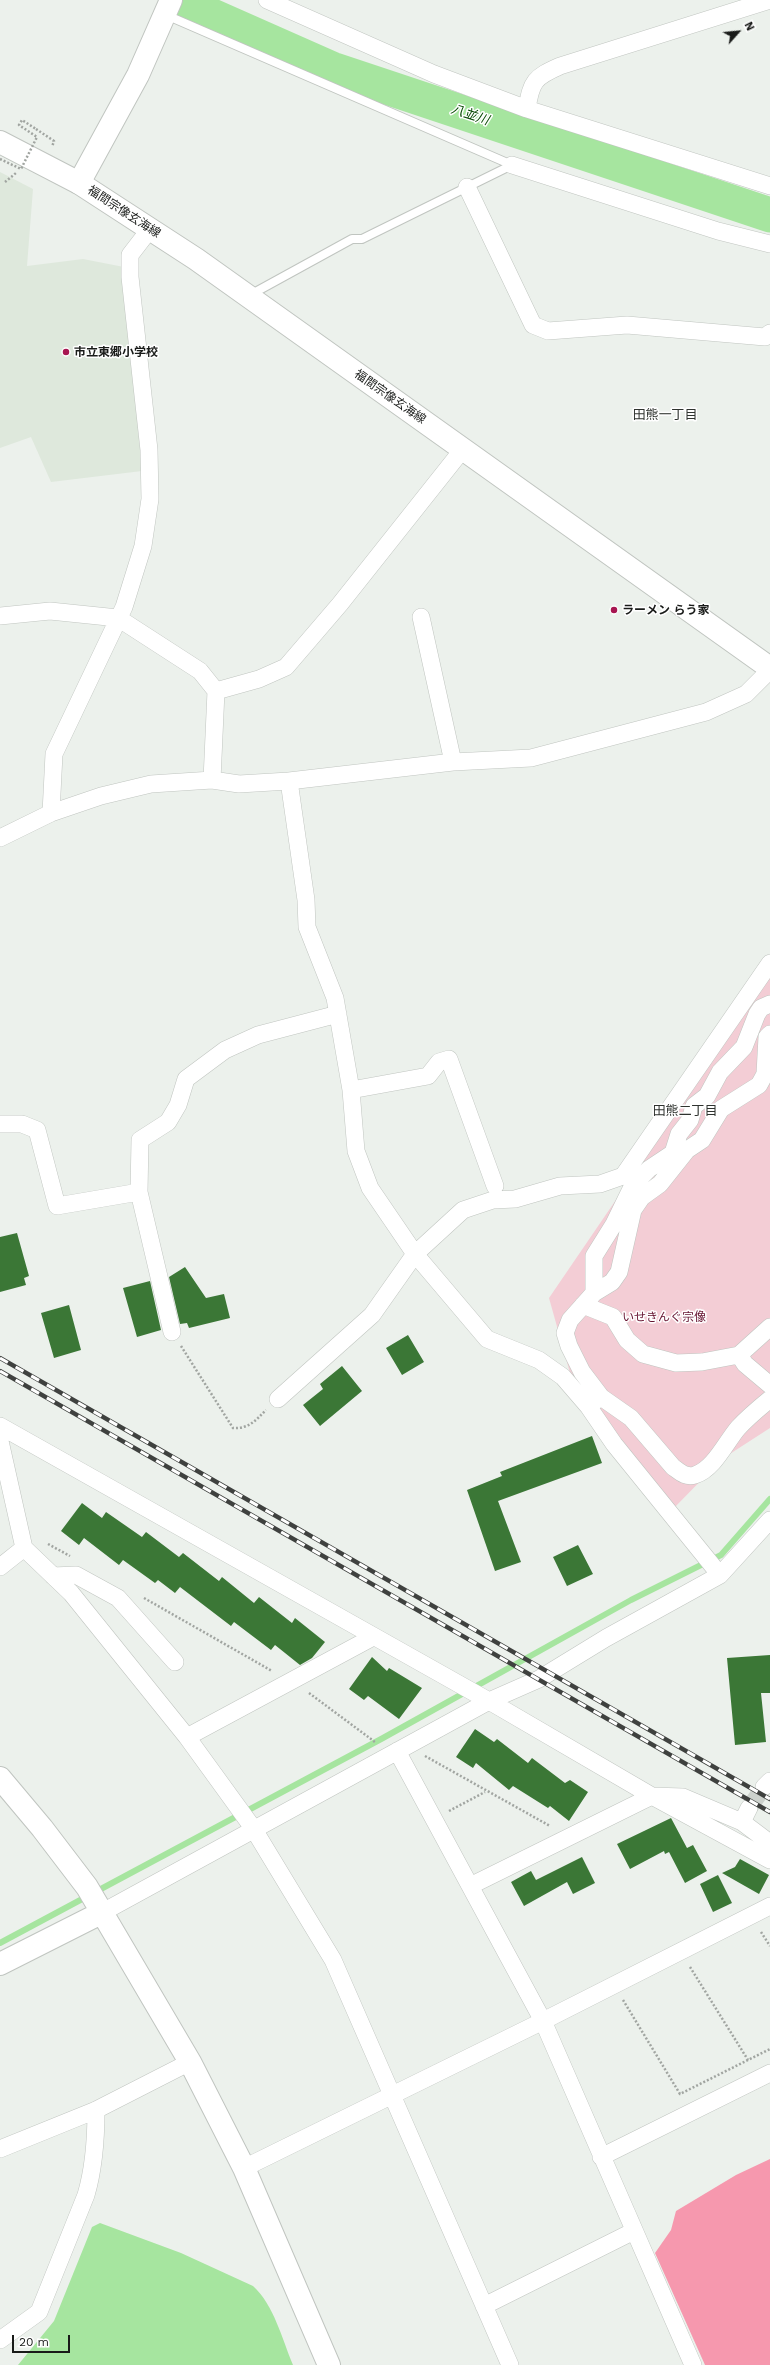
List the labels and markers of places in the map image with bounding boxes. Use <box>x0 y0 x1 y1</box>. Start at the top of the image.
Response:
place label: 市立東郷小学校 <box>74 345 158 359</box>
marker: 市立東郷小学校 <box>61 347 71 357</box>
place label: ラーメン らう家 <box>622 603 709 617</box>
marker: ラーメン らう家 <box>609 605 619 615</box>

